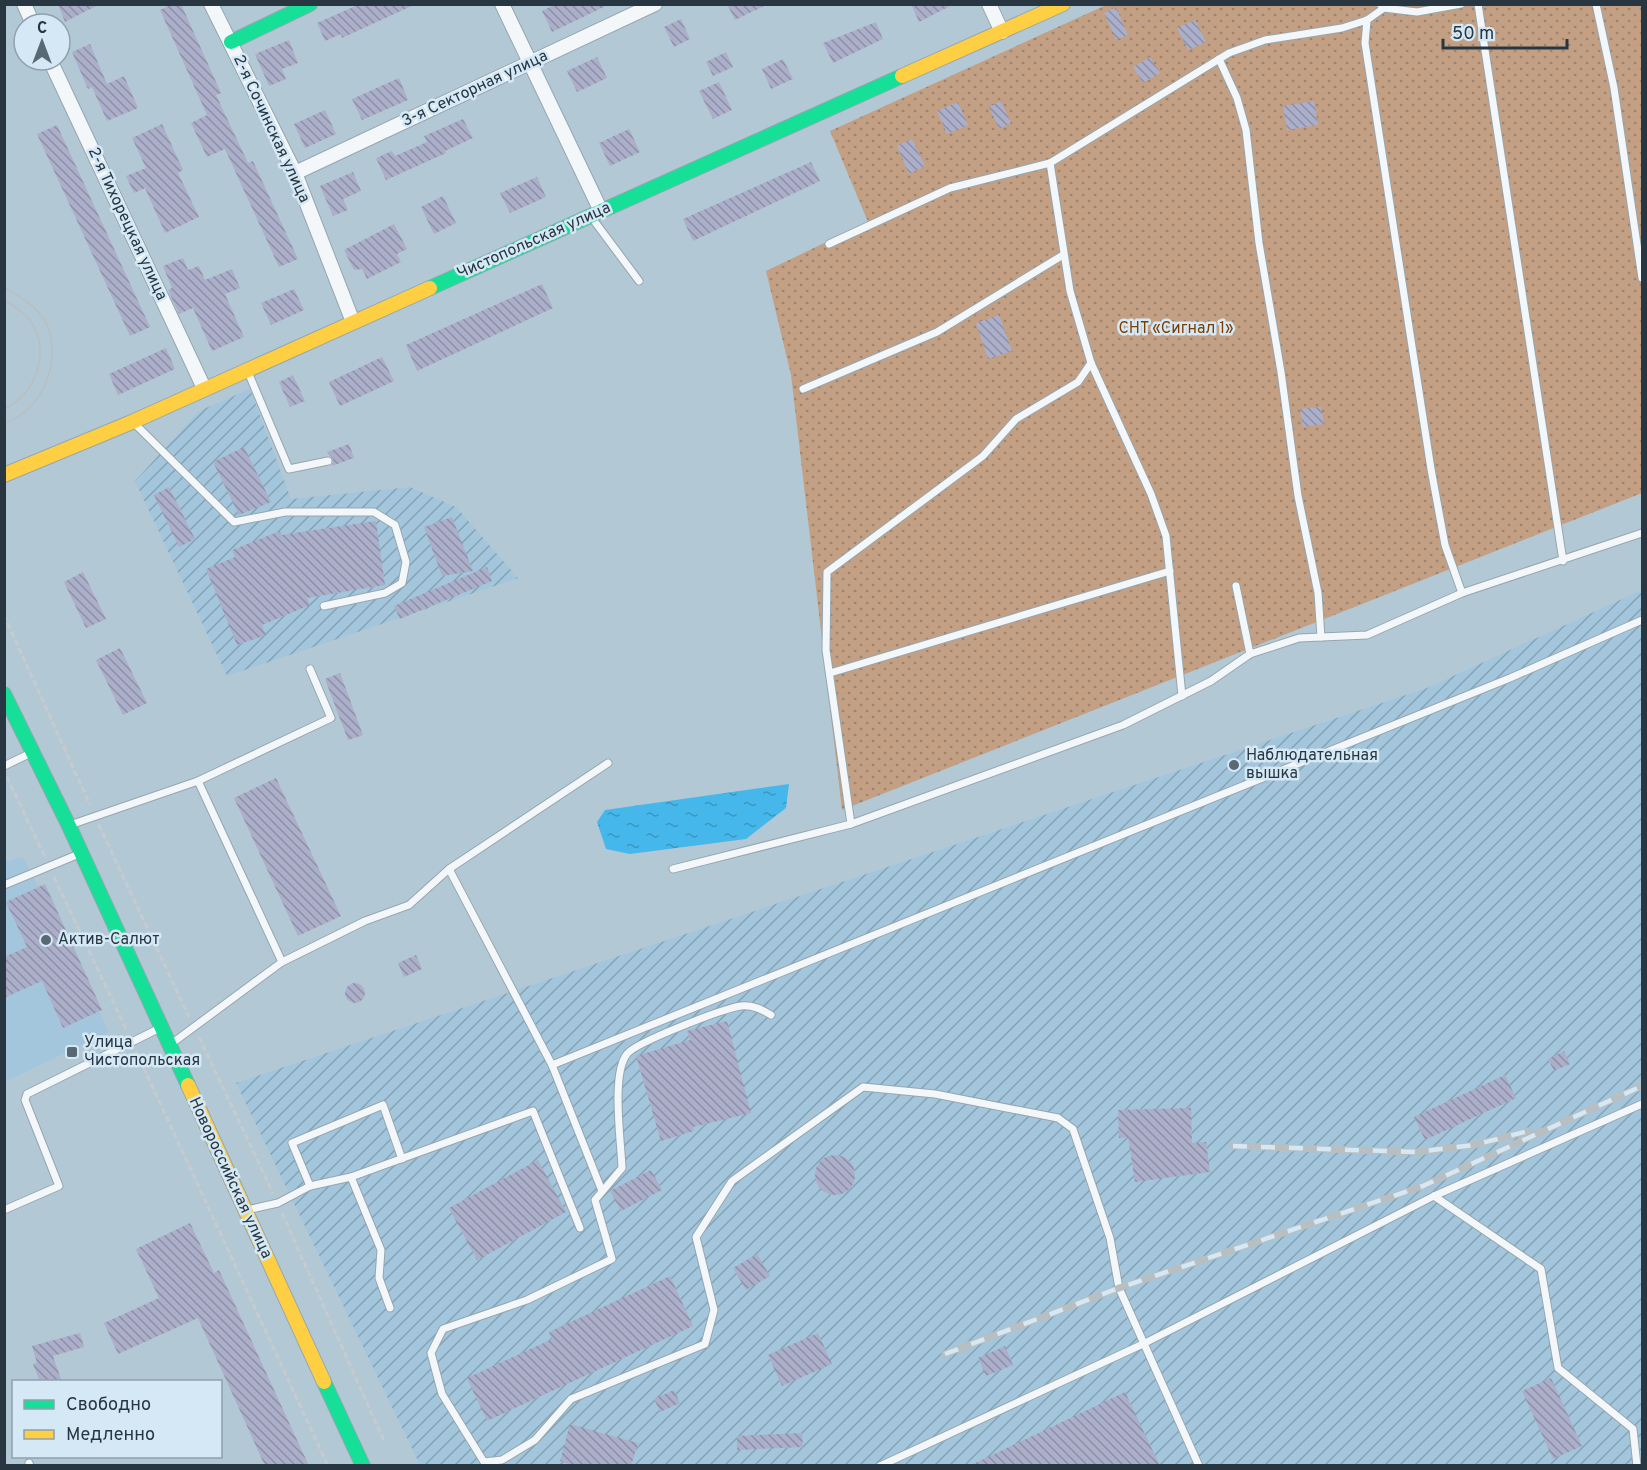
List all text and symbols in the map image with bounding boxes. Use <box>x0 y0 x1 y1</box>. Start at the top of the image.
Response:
north arrow <box>12 12 72 72</box>
scale bar <box>1443 12 1568 50</box>
text: С <box>37 19 47 39</box>
text: 50 m <box>1452 23 1494 46</box>
street label: 3-я Секторная улица <box>399 46 551 132</box>
street label: 2-я Сочинская улица <box>228 52 314 206</box>
street label: 2-я Тихорецкая улица <box>83 144 171 304</box>
street label: Чистопольская улица <box>454 198 614 284</box>
park label: СНТ «Сигнал 1» <box>1119 319 1233 339</box>
place label: Наблюдательная вышка <box>1246 746 1378 784</box>
marker: Наблюдательная вышка <box>1227 758 1241 772</box>
place label: Актив-Салют <box>58 930 159 950</box>
marker: Актив-Салют <box>39 933 53 947</box>
place label: Улица Чистопольская <box>84 1033 200 1071</box>
marker: Улица Чистопольская <box>65 1045 79 1059</box>
street label: Новороссийская улица <box>184 1094 276 1262</box>
legend <box>12 1380 222 1458</box>
text: Свободно <box>66 1394 151 1417</box>
text: Медленно <box>66 1424 155 1447</box>

